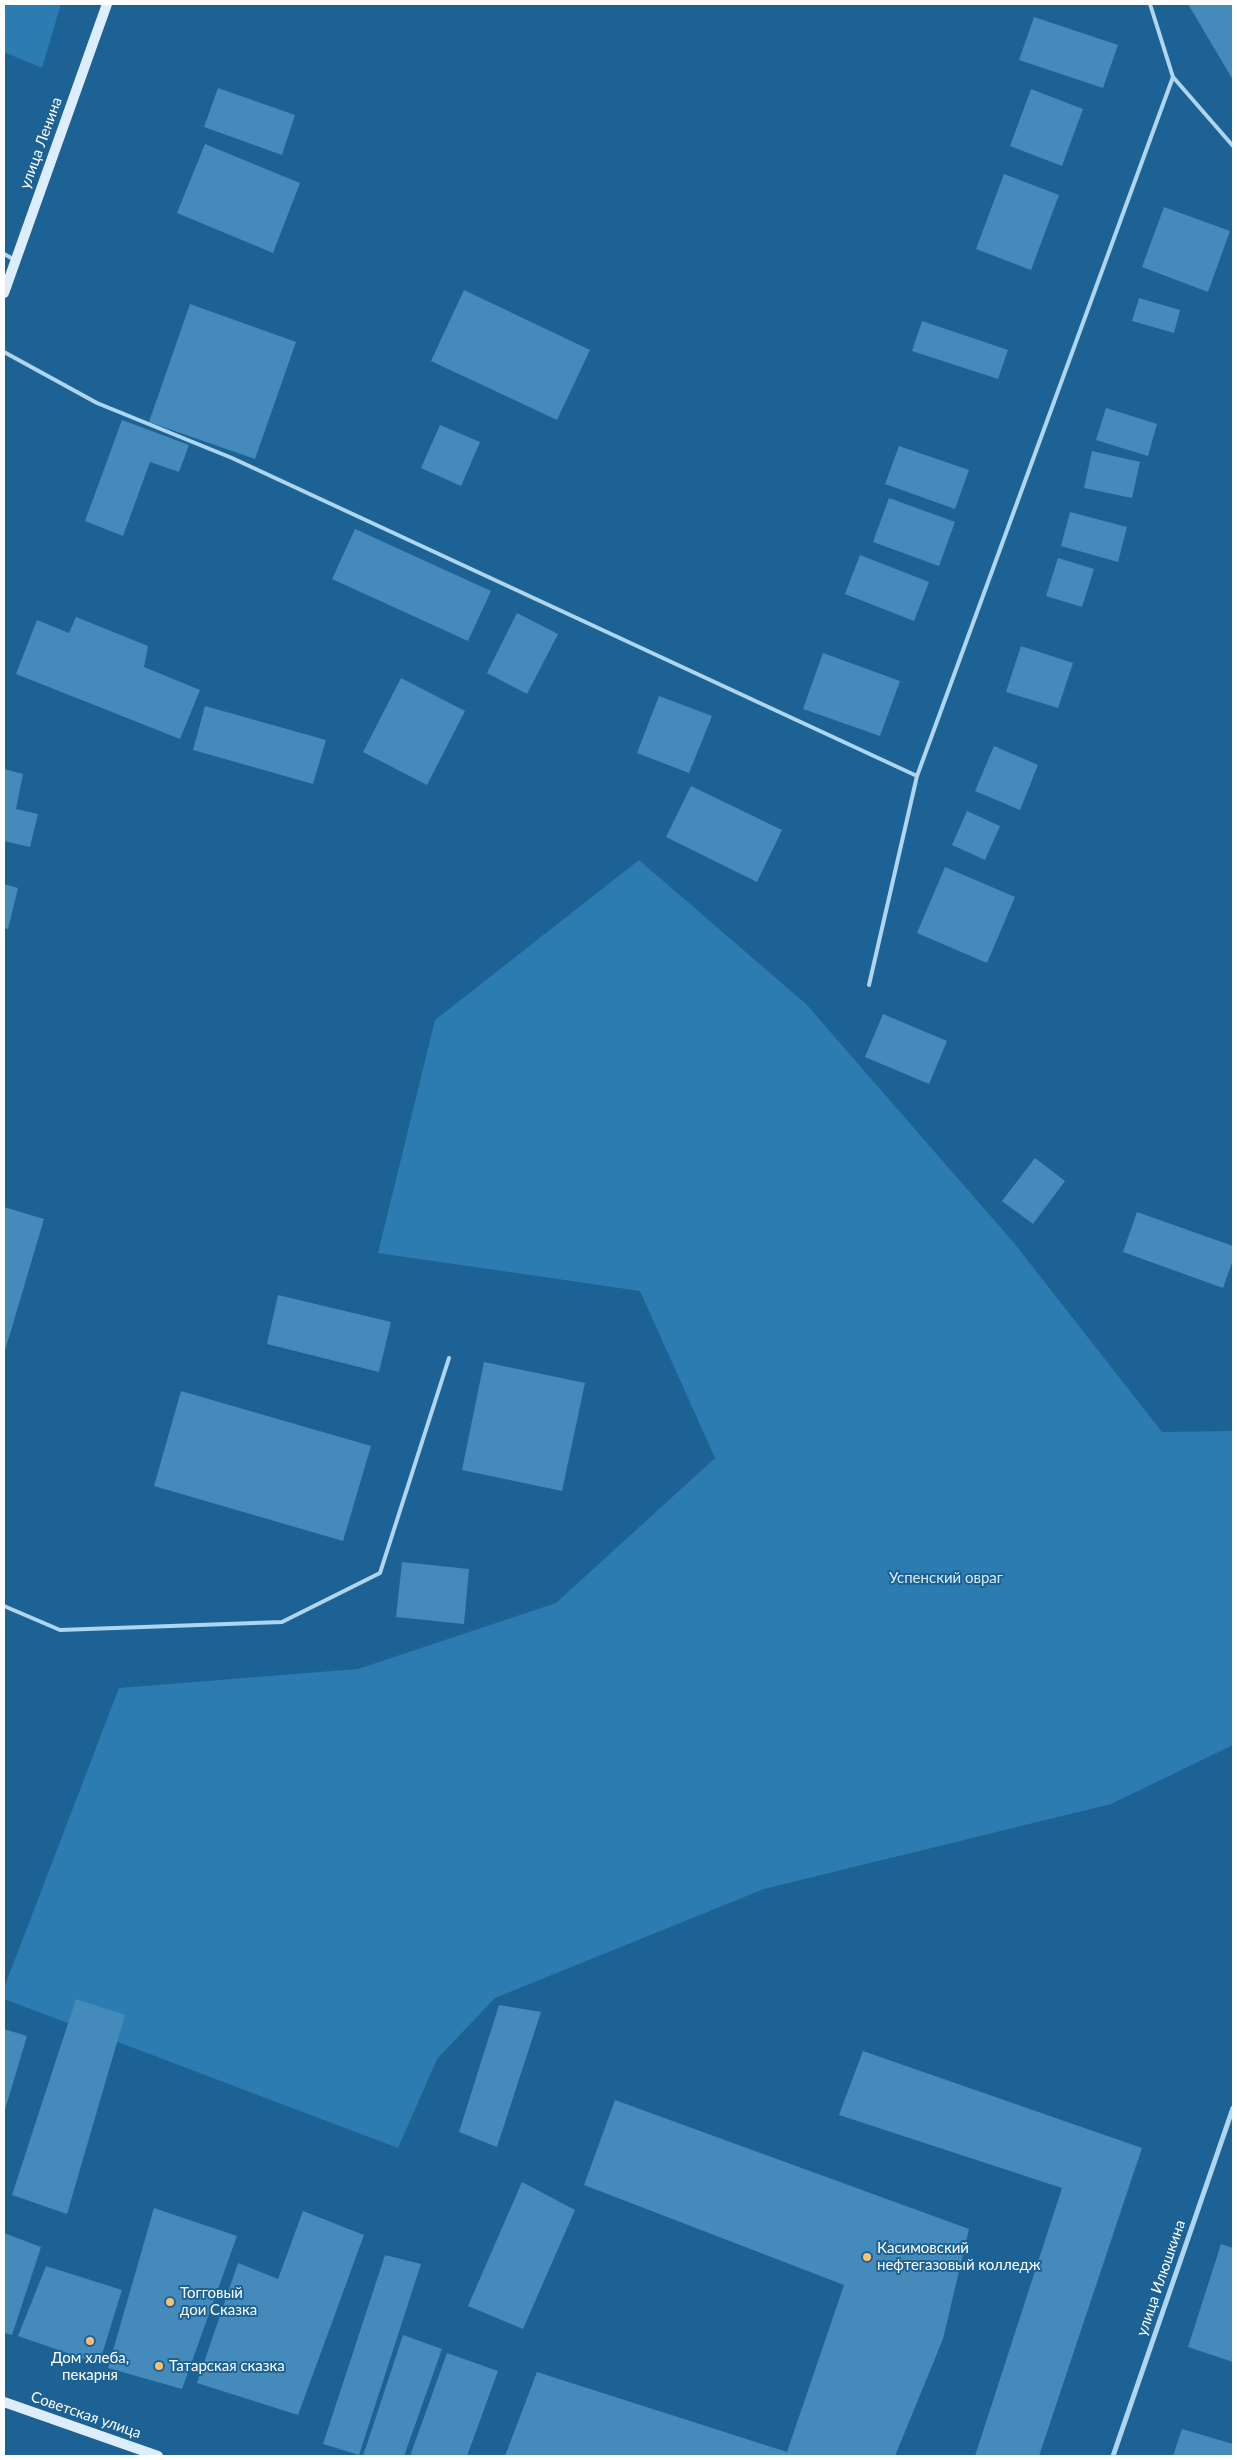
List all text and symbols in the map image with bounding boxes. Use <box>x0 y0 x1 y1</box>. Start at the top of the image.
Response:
street label: улица Ленина <box>16 95 66 191</box>
park label: Успенский овраг <box>889 1569 1003 1587</box>
street label: улица Илюшкина <box>1133 2218 1189 2338</box>
place label: Касимовский нефтегазовый колледж <box>877 2239 1041 2274</box>
marker: Касимовский нефтегазовый колледж <box>861 2251 873 2263</box>
place label: Тогговый дои Сказка <box>180 2284 257 2319</box>
marker: Тогговый дои Сказка <box>164 2296 176 2308</box>
marker: Дом хлеба, пекарня <box>84 2335 96 2347</box>
place label: Дом хлеба, пекарня <box>51 2349 129 2384</box>
place label: Татарская сказка <box>169 2357 285 2375</box>
marker: Татарская сказка <box>153 2360 165 2372</box>
street label: Советская улица <box>28 2388 144 2442</box>

